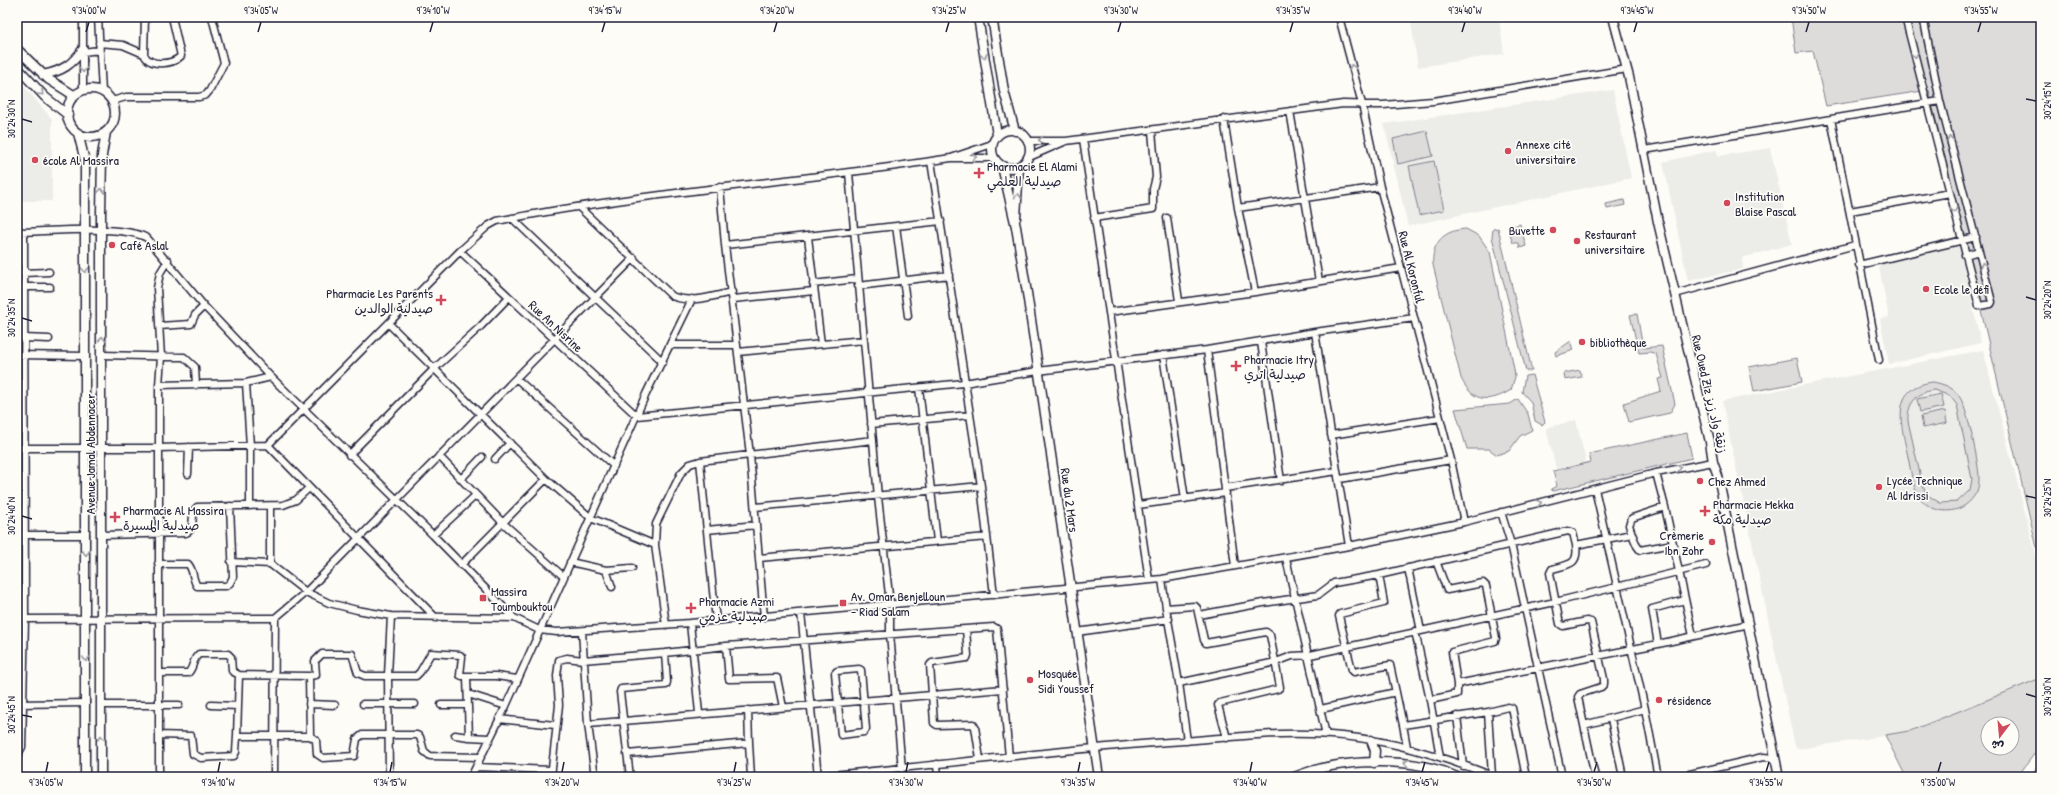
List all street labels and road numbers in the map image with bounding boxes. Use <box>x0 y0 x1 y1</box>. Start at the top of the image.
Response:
street label: Rue Al Koronful <box>1394 229 1430 305</box>
street label: Rue An Nisrine <box>525 296 587 356</box>
street label: Rue Oued Ziz زنقة واد زيز <box>1688 333 1732 455</box>
street label: Avenue Jamal Abdennacer <box>81 394 99 514</box>
street label: Rue du 2 Mars <box>1057 467 1083 533</box>

